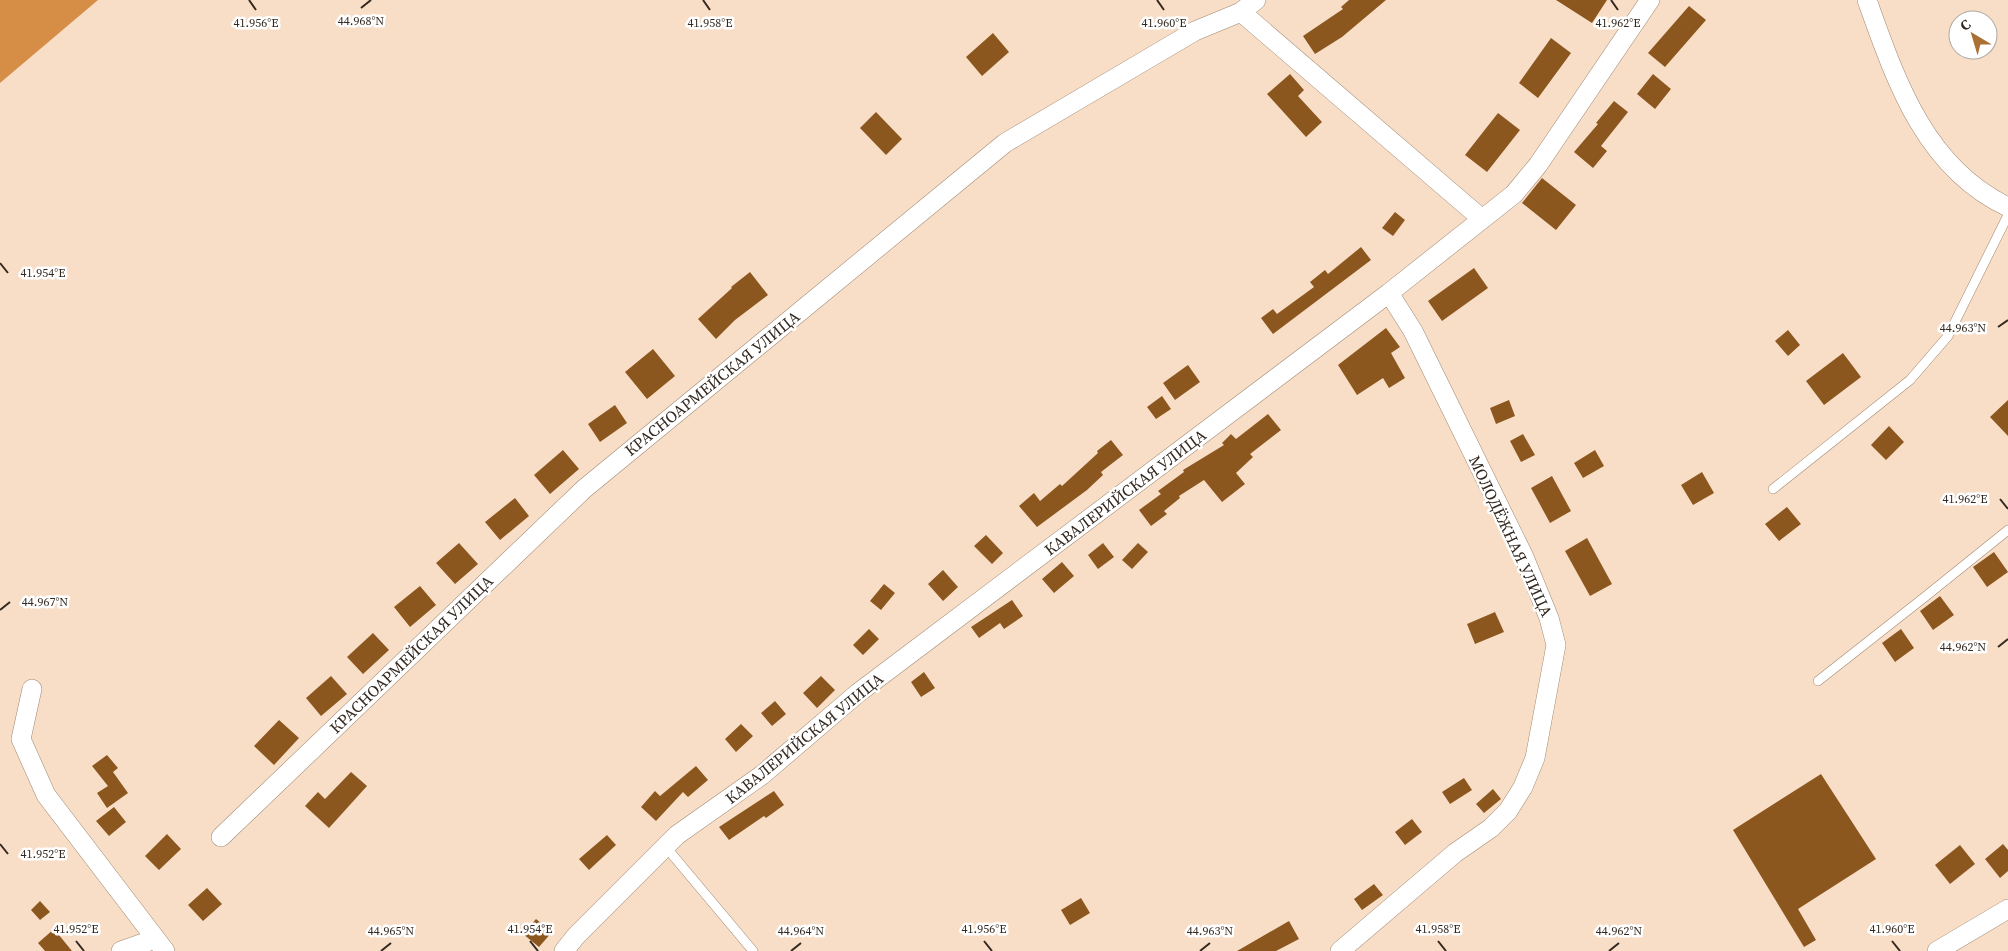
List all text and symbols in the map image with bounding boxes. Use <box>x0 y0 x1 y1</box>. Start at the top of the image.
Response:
north arrow <box>1948 10 1998 60</box>
text: 44.968°N <box>338 13 384 29</box>
text: С <box>1955 14 1975 35</box>
text: 41.956°E <box>234 15 278 31</box>
text: 41.958°E <box>688 15 732 31</box>
text: 41.960°E <box>1142 15 1186 31</box>
text: 41.962°E <box>1596 15 1640 31</box>
text: 41.954°E <box>21 265 65 281</box>
street label: КРАСНОАРМЕЙСКАЯ УЛИЦА <box>620 305 805 461</box>
text: 44.963°N <box>1940 320 1986 336</box>
street label: КАВАЛЕРИЙСКАЯ УЛИЦА <box>1039 424 1211 560</box>
street label: МОЛОДЁЖНАЯ УЛИЦА <box>1464 452 1558 621</box>
text: 41.962°E <box>1943 491 1987 507</box>
street label: КРАСНОАРМЕЙСКАЯ УЛИЦА <box>324 570 498 738</box>
text: 44.967°N <box>22 594 68 610</box>
text: 44.962°N <box>1940 639 1986 655</box>
street label: КАВАЛЕРИЙСКАЯ УЛИЦА <box>720 667 888 809</box>
text: 41.952°E <box>21 846 65 862</box>
text: 41.952°E <box>54 921 98 937</box>
text: 41.954°E <box>508 921 552 937</box>
text: 41.956°E <box>962 921 1006 937</box>
text: 41.958°E <box>1416 921 1460 937</box>
text: 41.960°E <box>1870 921 1914 937</box>
text: 44.965°N <box>368 923 414 939</box>
text: 44.964°N <box>778 923 824 939</box>
text: 44.963°N <box>1187 923 1233 939</box>
text: 44.962°N <box>1596 923 1642 939</box>

